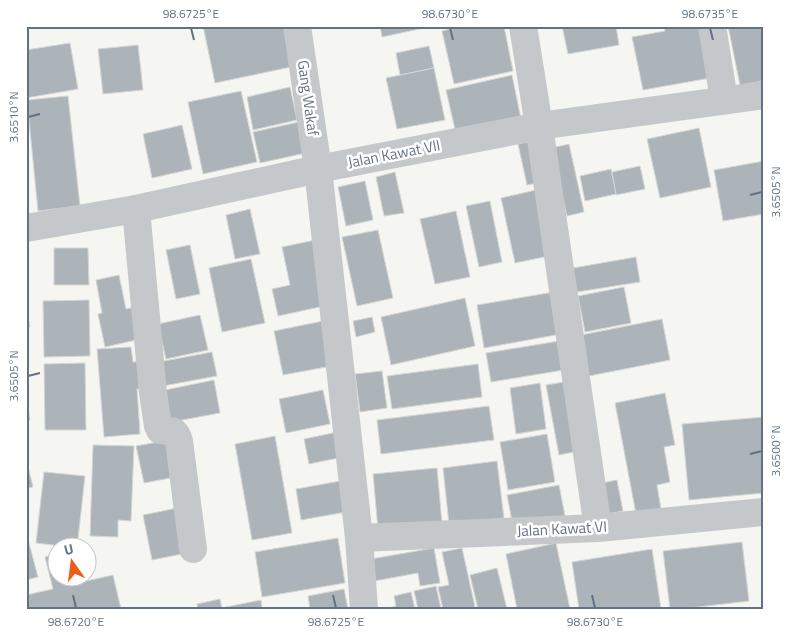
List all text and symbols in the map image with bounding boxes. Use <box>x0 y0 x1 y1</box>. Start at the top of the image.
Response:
text: 98.6725°E <box>163 4 219 23</box>
text: 98.6730°E <box>422 4 478 23</box>
text: 98.6735°E <box>682 4 738 23</box>
street label: Gang Wakaf <box>292 59 325 137</box>
text: 3.6510°N <box>4 91 23 143</box>
street label: Jalan Kawat VII <box>346 133 442 174</box>
text: 3.6505°N <box>766 166 785 218</box>
text: 3.6505°N <box>4 350 23 402</box>
text: 3.6500°N <box>766 425 785 477</box>
street label: Jalan Kawat VI <box>516 515 608 542</box>
north arrow <box>48 538 98 588</box>
text: U <box>62 538 76 560</box>
text: 98.6720°E <box>48 612 104 631</box>
text: 98.6725°E <box>308 612 364 631</box>
text: 98.6730°E <box>567 612 623 631</box>

